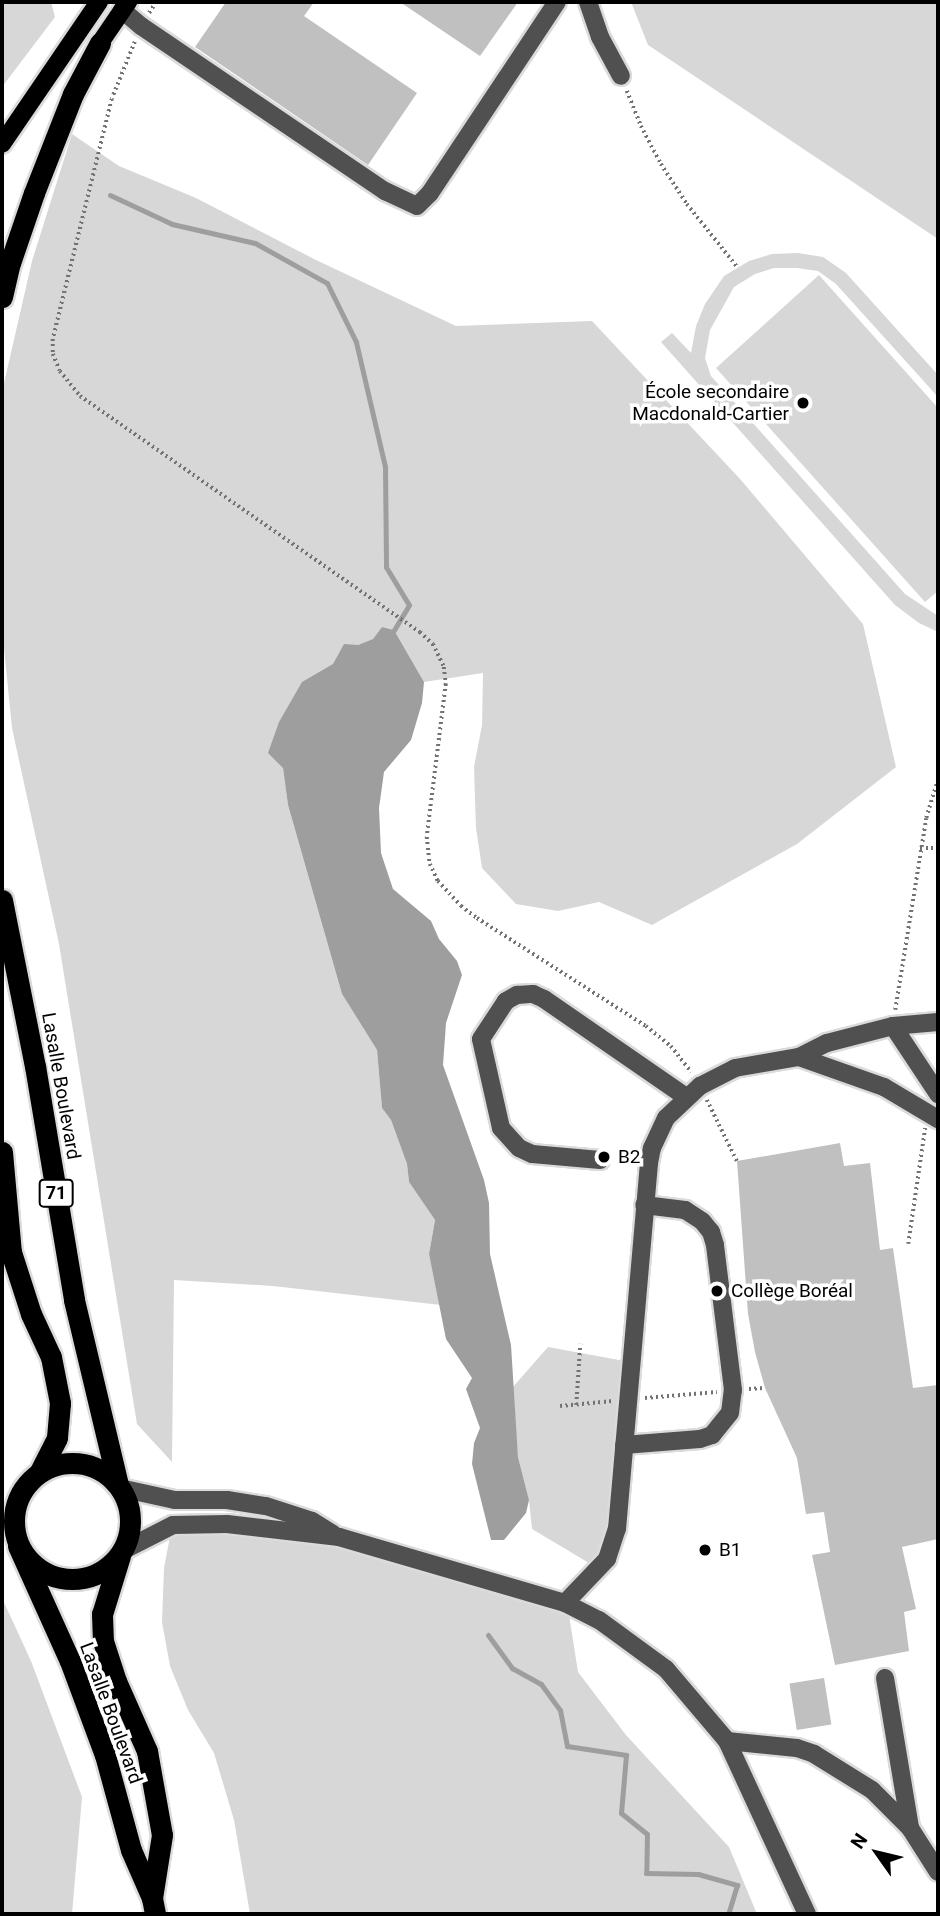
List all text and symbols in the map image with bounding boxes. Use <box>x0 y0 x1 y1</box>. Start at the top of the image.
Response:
place label: École secondaire Macdonald-Cartier <box>632 381 789 425</box>
marker: École secondaire Macdonald-Cartier <box>795 395 811 411</box>
street label: Lasalle Boulevard <box>37 1011 85 1161</box>
place label: B2 <box>618 1146 641 1168</box>
marker: B2 <box>596 1149 612 1165</box>
road number: 71 <box>38 1178 74 1208</box>
place label: Collège Boréal <box>731 1280 853 1302</box>
marker: Collège Boréal <box>709 1283 725 1299</box>
place label: B1 <box>719 1539 742 1561</box>
marker: B1 <box>697 1542 713 1558</box>
street label: Lasalle Boulevard <box>75 1639 147 1787</box>
north arrow <box>842 1818 912 1888</box>
text: N <box>846 1829 872 1853</box>

